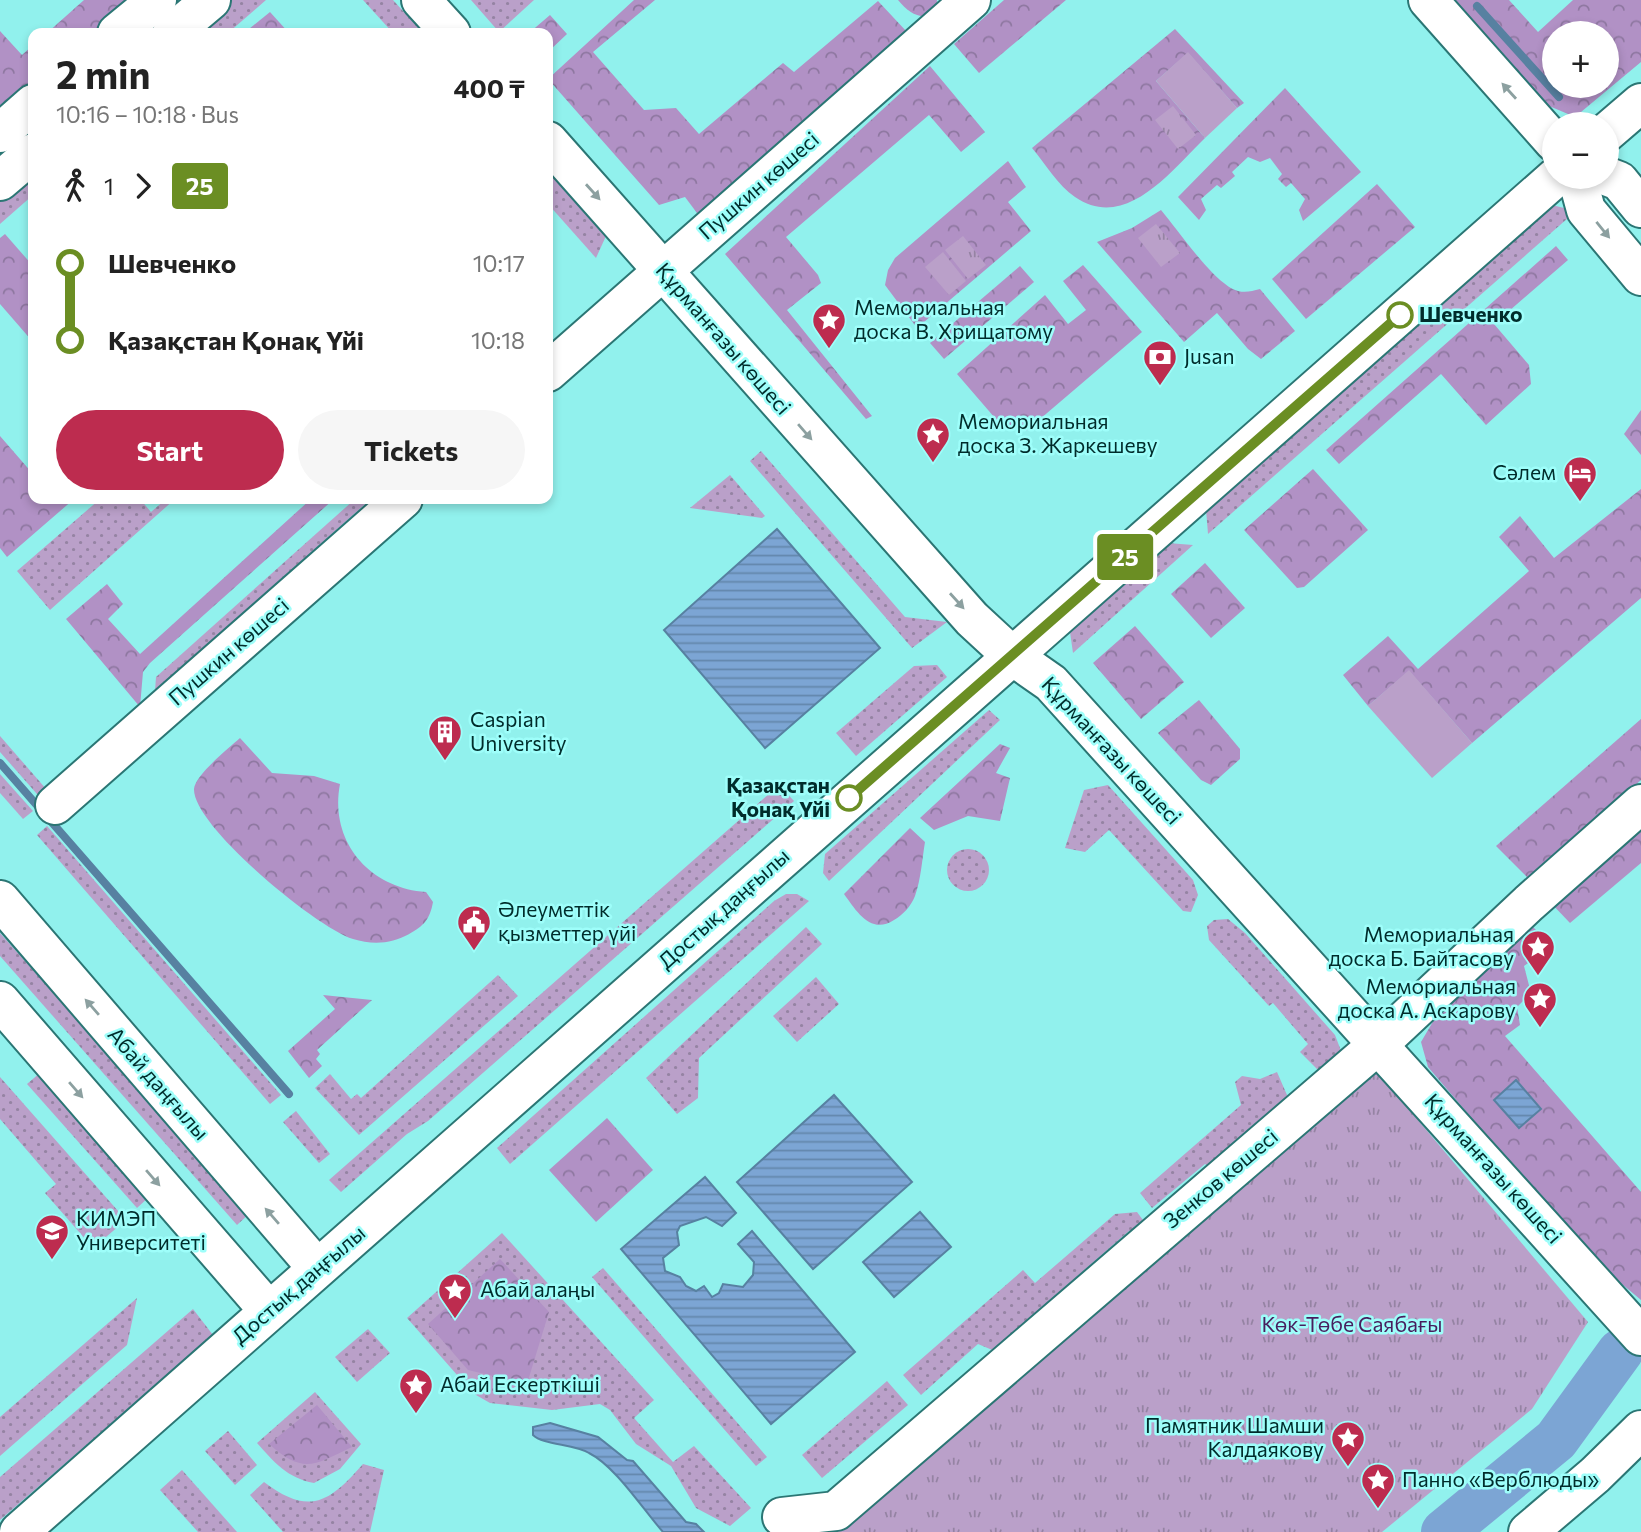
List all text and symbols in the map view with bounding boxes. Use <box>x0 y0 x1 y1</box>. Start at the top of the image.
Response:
map controls <box>1542 21 1619 189</box>
button: + <box>1542 21 1619 98</box>
text: 2 min <box>56 50 151 97</box>
text: 400 ₸ <box>454 72 525 103</box>
one-way arrow <box>1501 82 1517 100</box>
text: 10:16 – 10:18 · Bus <box>56 100 239 128</box>
button: − <box>1542 112 1619 189</box>
street label: Пушкин көшесі <box>693 126 823 244</box>
icon: walk <box>56 167 94 205</box>
icon: forward <box>124 167 162 205</box>
text: 25 <box>186 171 214 200</box>
text: 1 <box>104 172 114 200</box>
one-way arrow <box>585 183 601 200</box>
one-way arrow <box>1595 220 1610 238</box>
text: Шевченко <box>108 247 236 278</box>
text: 10:17 <box>473 249 525 277</box>
street label: Құрманғазы көшесі <box>651 257 797 419</box>
place label: Мемориальная доска В. Хрищатому <box>854 294 1053 343</box>
place icon: Мемориальная доска В. Хрищатому <box>810 301 848 350</box>
place label: Шевченко <box>1419 301 1523 326</box>
marker: Шевченко <box>1387 302 1413 328</box>
text: Қазақстан Қонақ Үйі <box>108 324 364 355</box>
text: 10:18 <box>471 326 525 354</box>
bank icon: Jusan <box>1141 338 1179 387</box>
place label: Jusan <box>1184 343 1234 368</box>
place label: Мемориальная доска З. Жаркешеву <box>958 408 1158 457</box>
button: Start <box>56 410 284 490</box>
button: Tickets <box>298 410 525 490</box>
place icon: Мемориальная доска З. Жаркешеву <box>914 415 952 464</box>
one-way arrow <box>797 423 813 441</box>
hotel icon: Сәлем <box>1561 454 1599 503</box>
place label: Сәлем <box>1493 459 1556 484</box>
line badge: 25 <box>1094 534 1156 580</box>
text: 25 <box>1111 542 1139 571</box>
street label: Пушкин көшесі <box>163 592 293 710</box>
one-way arrow <box>949 593 964 610</box>
street label: Құрманғазы көшесі <box>1037 671 1187 829</box>
place label: Caspian University <box>470 706 567 755</box>
building icon: Caspian University <box>426 713 464 762</box>
place label: Қазақстан Қонақ Үйі <box>726 772 830 821</box>
marker: Қазақстан Қонақ Үйі <box>836 785 862 811</box>
street label: Достық даңғылы <box>652 842 794 973</box>
place label: Әлеуметтік қызметтер үйі <box>498 896 636 945</box>
public building icon: Әлеуметтік қызметтер үйі <box>455 903 493 952</box>
place label: Мемориальная доска Б. Байтасову <box>1329 921 1514 970</box>
place icon: Мемориальная доска Б. Байтасову <box>1519 928 1557 977</box>
place label: Мемориальная доска А. Аскарову <box>1338 973 1516 1022</box>
place icon: Мемориальная доска А. Аскарову <box>1521 980 1559 1029</box>
one-way arrow <box>85 998 100 1015</box>
street label: Абай даңғылы <box>103 1022 215 1144</box>
one-way arrow <box>68 1082 83 1099</box>
street label: Құрманғазы көшесі <box>1420 1088 1568 1248</box>
street label: Зенков көшесі <box>1158 1123 1282 1233</box>
one-way arrow <box>145 1169 161 1187</box>
place label: КИМЭП Университеті <box>76 1205 206 1254</box>
one-way arrow <box>264 1207 280 1225</box>
school or university icon: КИМЭП Университеті <box>33 1212 71 1261</box>
street label: Достық даңғылы <box>227 1219 369 1348</box>
place icon: Абай алаңы <box>436 1271 474 1320</box>
place label: Абай алаңы <box>480 1276 595 1301</box>
park label: Көк-Төбе Саябағы <box>1261 1311 1443 1336</box>
place icon: Абай Ескерткіші <box>397 1366 435 1415</box>
place label: Абай Ескерткіші <box>440 1371 600 1396</box>
place label: Памятник Шамши Калдаякову <box>1145 1412 1324 1461</box>
place icon: Памятник Шамши Калдаякову <box>1329 1419 1367 1468</box>
place icon: Панно «Верблюды» <box>1359 1461 1397 1510</box>
place label: Панно «Верблюды» <box>1402 1466 1599 1491</box>

